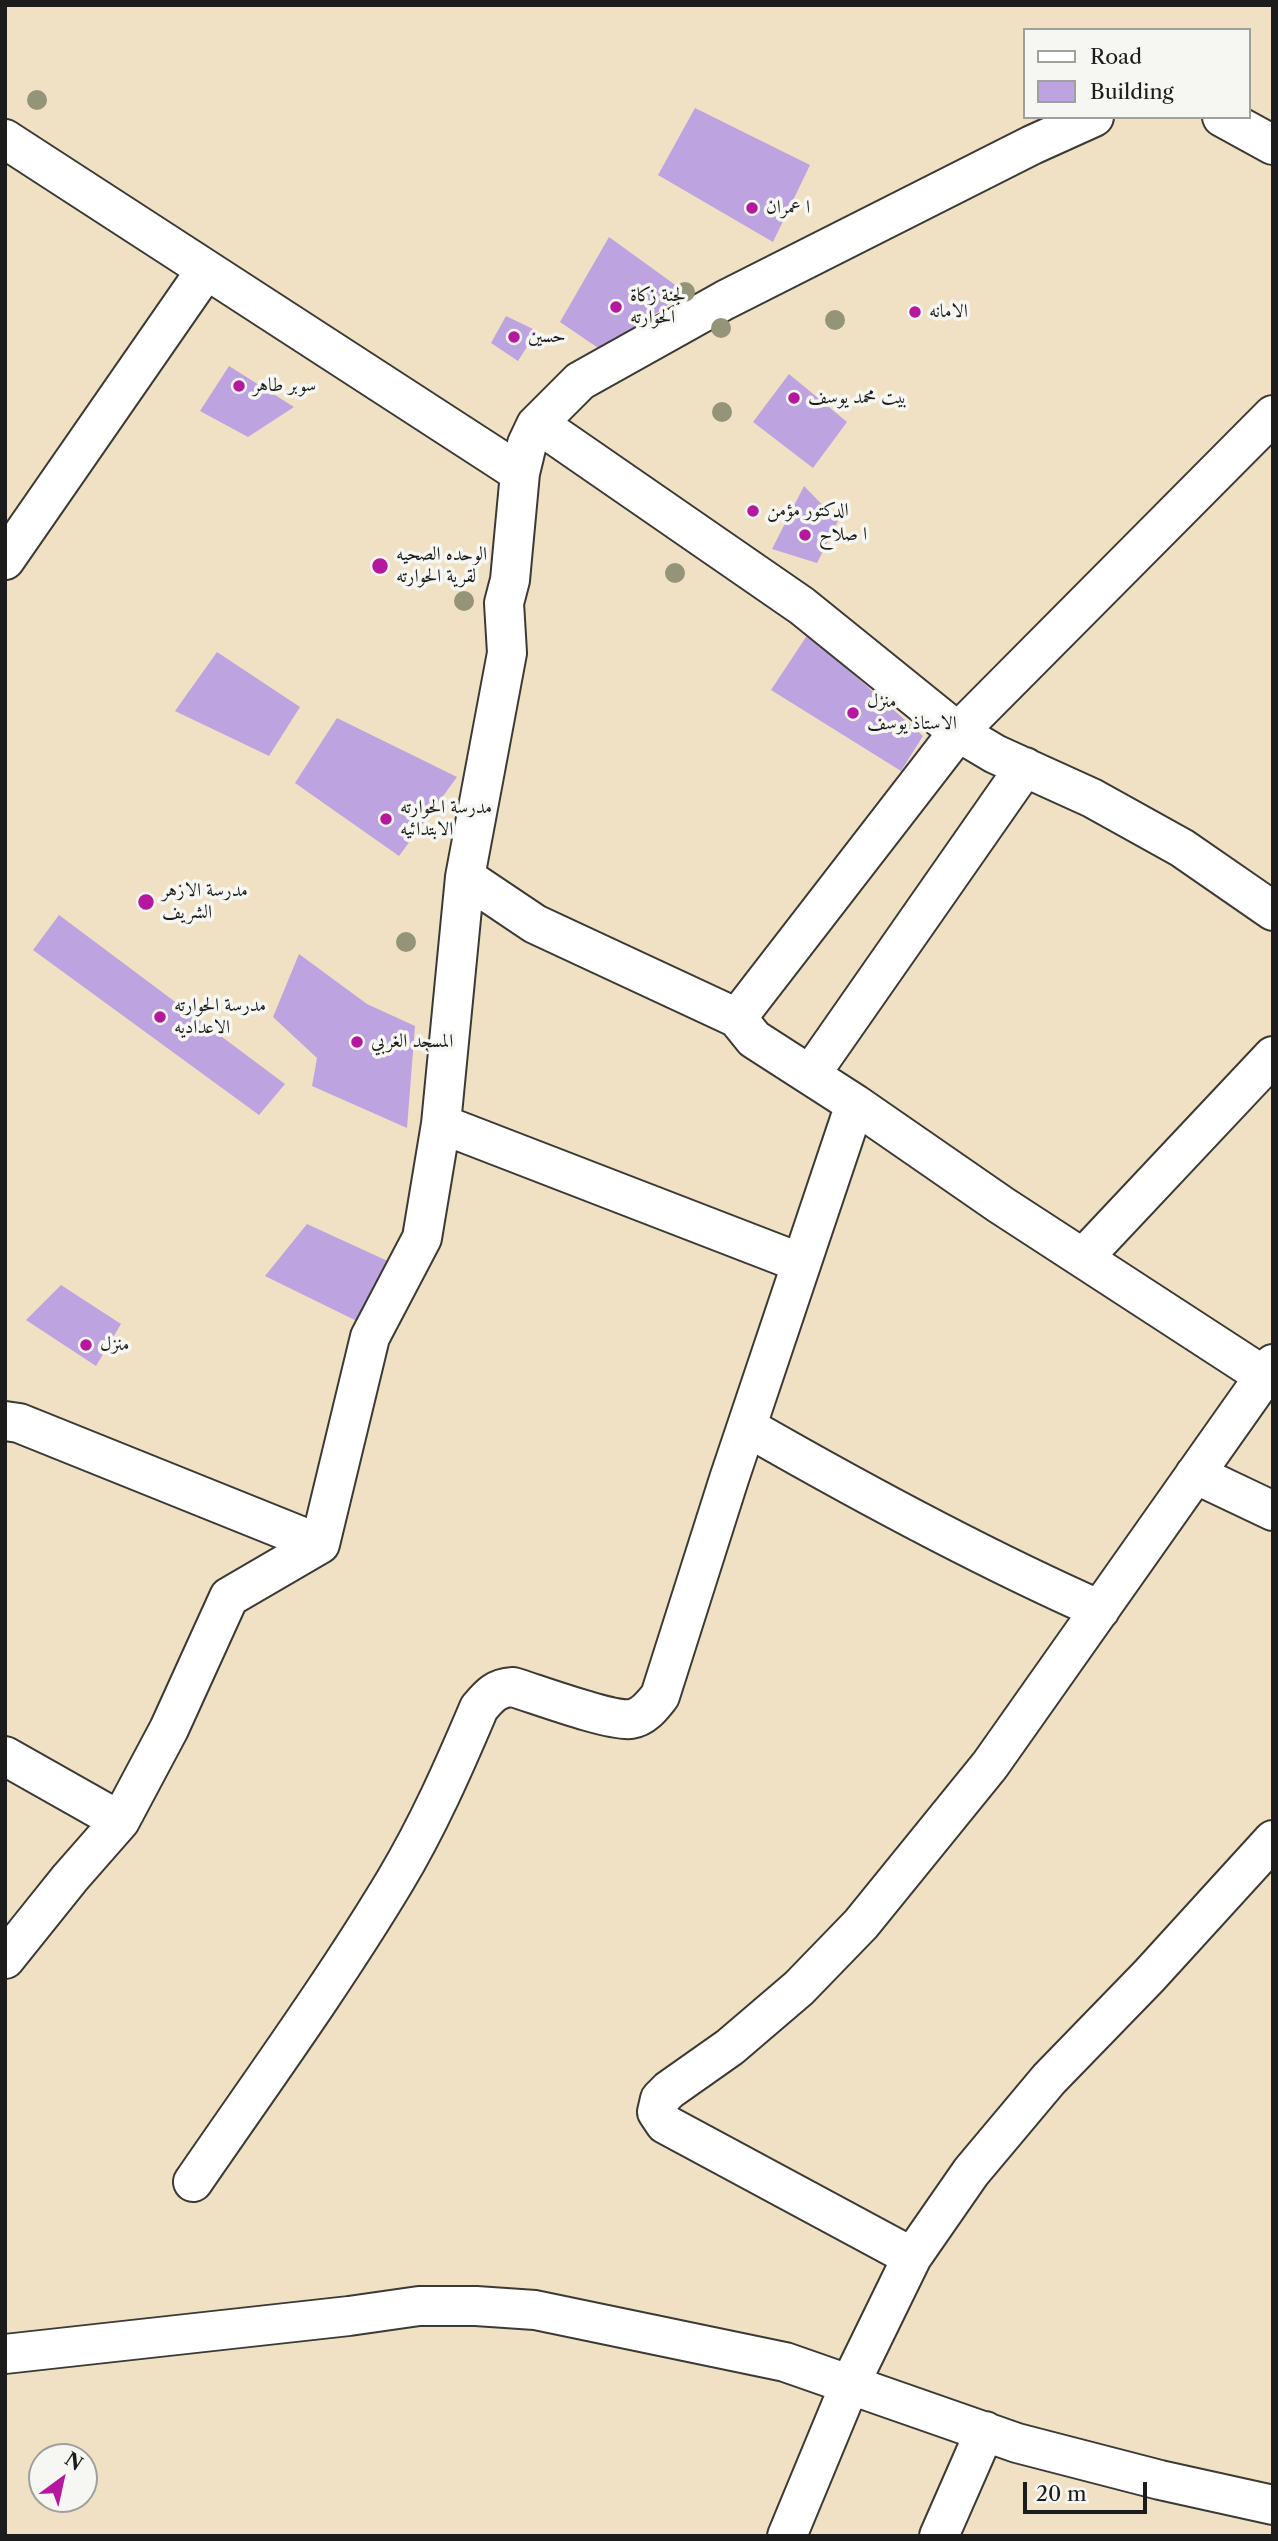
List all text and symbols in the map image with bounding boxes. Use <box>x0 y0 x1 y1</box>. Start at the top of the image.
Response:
legend <box>1023 28 1250 119</box>
text: Road <box>1090 44 1142 69</box>
text: Building <box>1090 79 1174 104</box>
place label: ا عمران <box>766 197 810 219</box>
marker: ا عمران <box>744 200 760 216</box>
place label: لجنة زكاة الحوارته <box>630 285 685 329</box>
marker: لجنة زكاة الحوارته <box>608 299 624 315</box>
place label: الامانه <box>929 301 968 323</box>
marker: الامانه <box>907 304 923 320</box>
place label: حسين <box>528 326 566 348</box>
marker: حسين <box>506 329 522 345</box>
place label: سوبر طاهر <box>253 375 316 397</box>
marker: سوبر طاهر <box>231 378 247 394</box>
place label: بيت محمد يوسف <box>808 387 907 409</box>
marker: بيت محمد يوسف <box>786 390 802 406</box>
place label: الدكتور مؤمن <box>767 500 849 522</box>
marker: الدكتور مؤمن <box>745 503 761 519</box>
place label: ا صلاح <box>819 524 867 546</box>
marker: ا صلاح <box>797 527 813 543</box>
place label: الوحده الصحيه لقرية الحوارته <box>396 544 487 588</box>
marker: الوحده الصحيه لقرية الحوارته <box>370 556 390 576</box>
place label: منزل الاستاذ يوسف <box>867 691 957 735</box>
marker: منزل الاستاذ يوسف <box>845 705 861 721</box>
place label: مدرسة الحوارته الابتدائيه <box>400 797 492 841</box>
marker: مدرسة الحوارته الابتدائيه <box>378 811 394 827</box>
place label: مدرسة الازهر الشريف <box>162 880 248 924</box>
marker: مدرسة الازهر الشريف <box>136 892 156 912</box>
place label: مدرسة الحوارته الاعداديه <box>174 995 266 1039</box>
marker: مدرسة الحوارته الاعداديه <box>152 1009 168 1025</box>
place label: المسجد الغربي <box>371 1031 453 1053</box>
marker: المسجد الغربي <box>349 1034 365 1050</box>
place label: منزل <box>100 1334 129 1356</box>
marker: منزل <box>78 1337 94 1353</box>
north arrow <box>28 2443 98 2513</box>
text: N <box>60 2447 87 2476</box>
scale bar <box>1026 2468 1150 2512</box>
text: 20 m <box>1036 2481 1087 2506</box>

